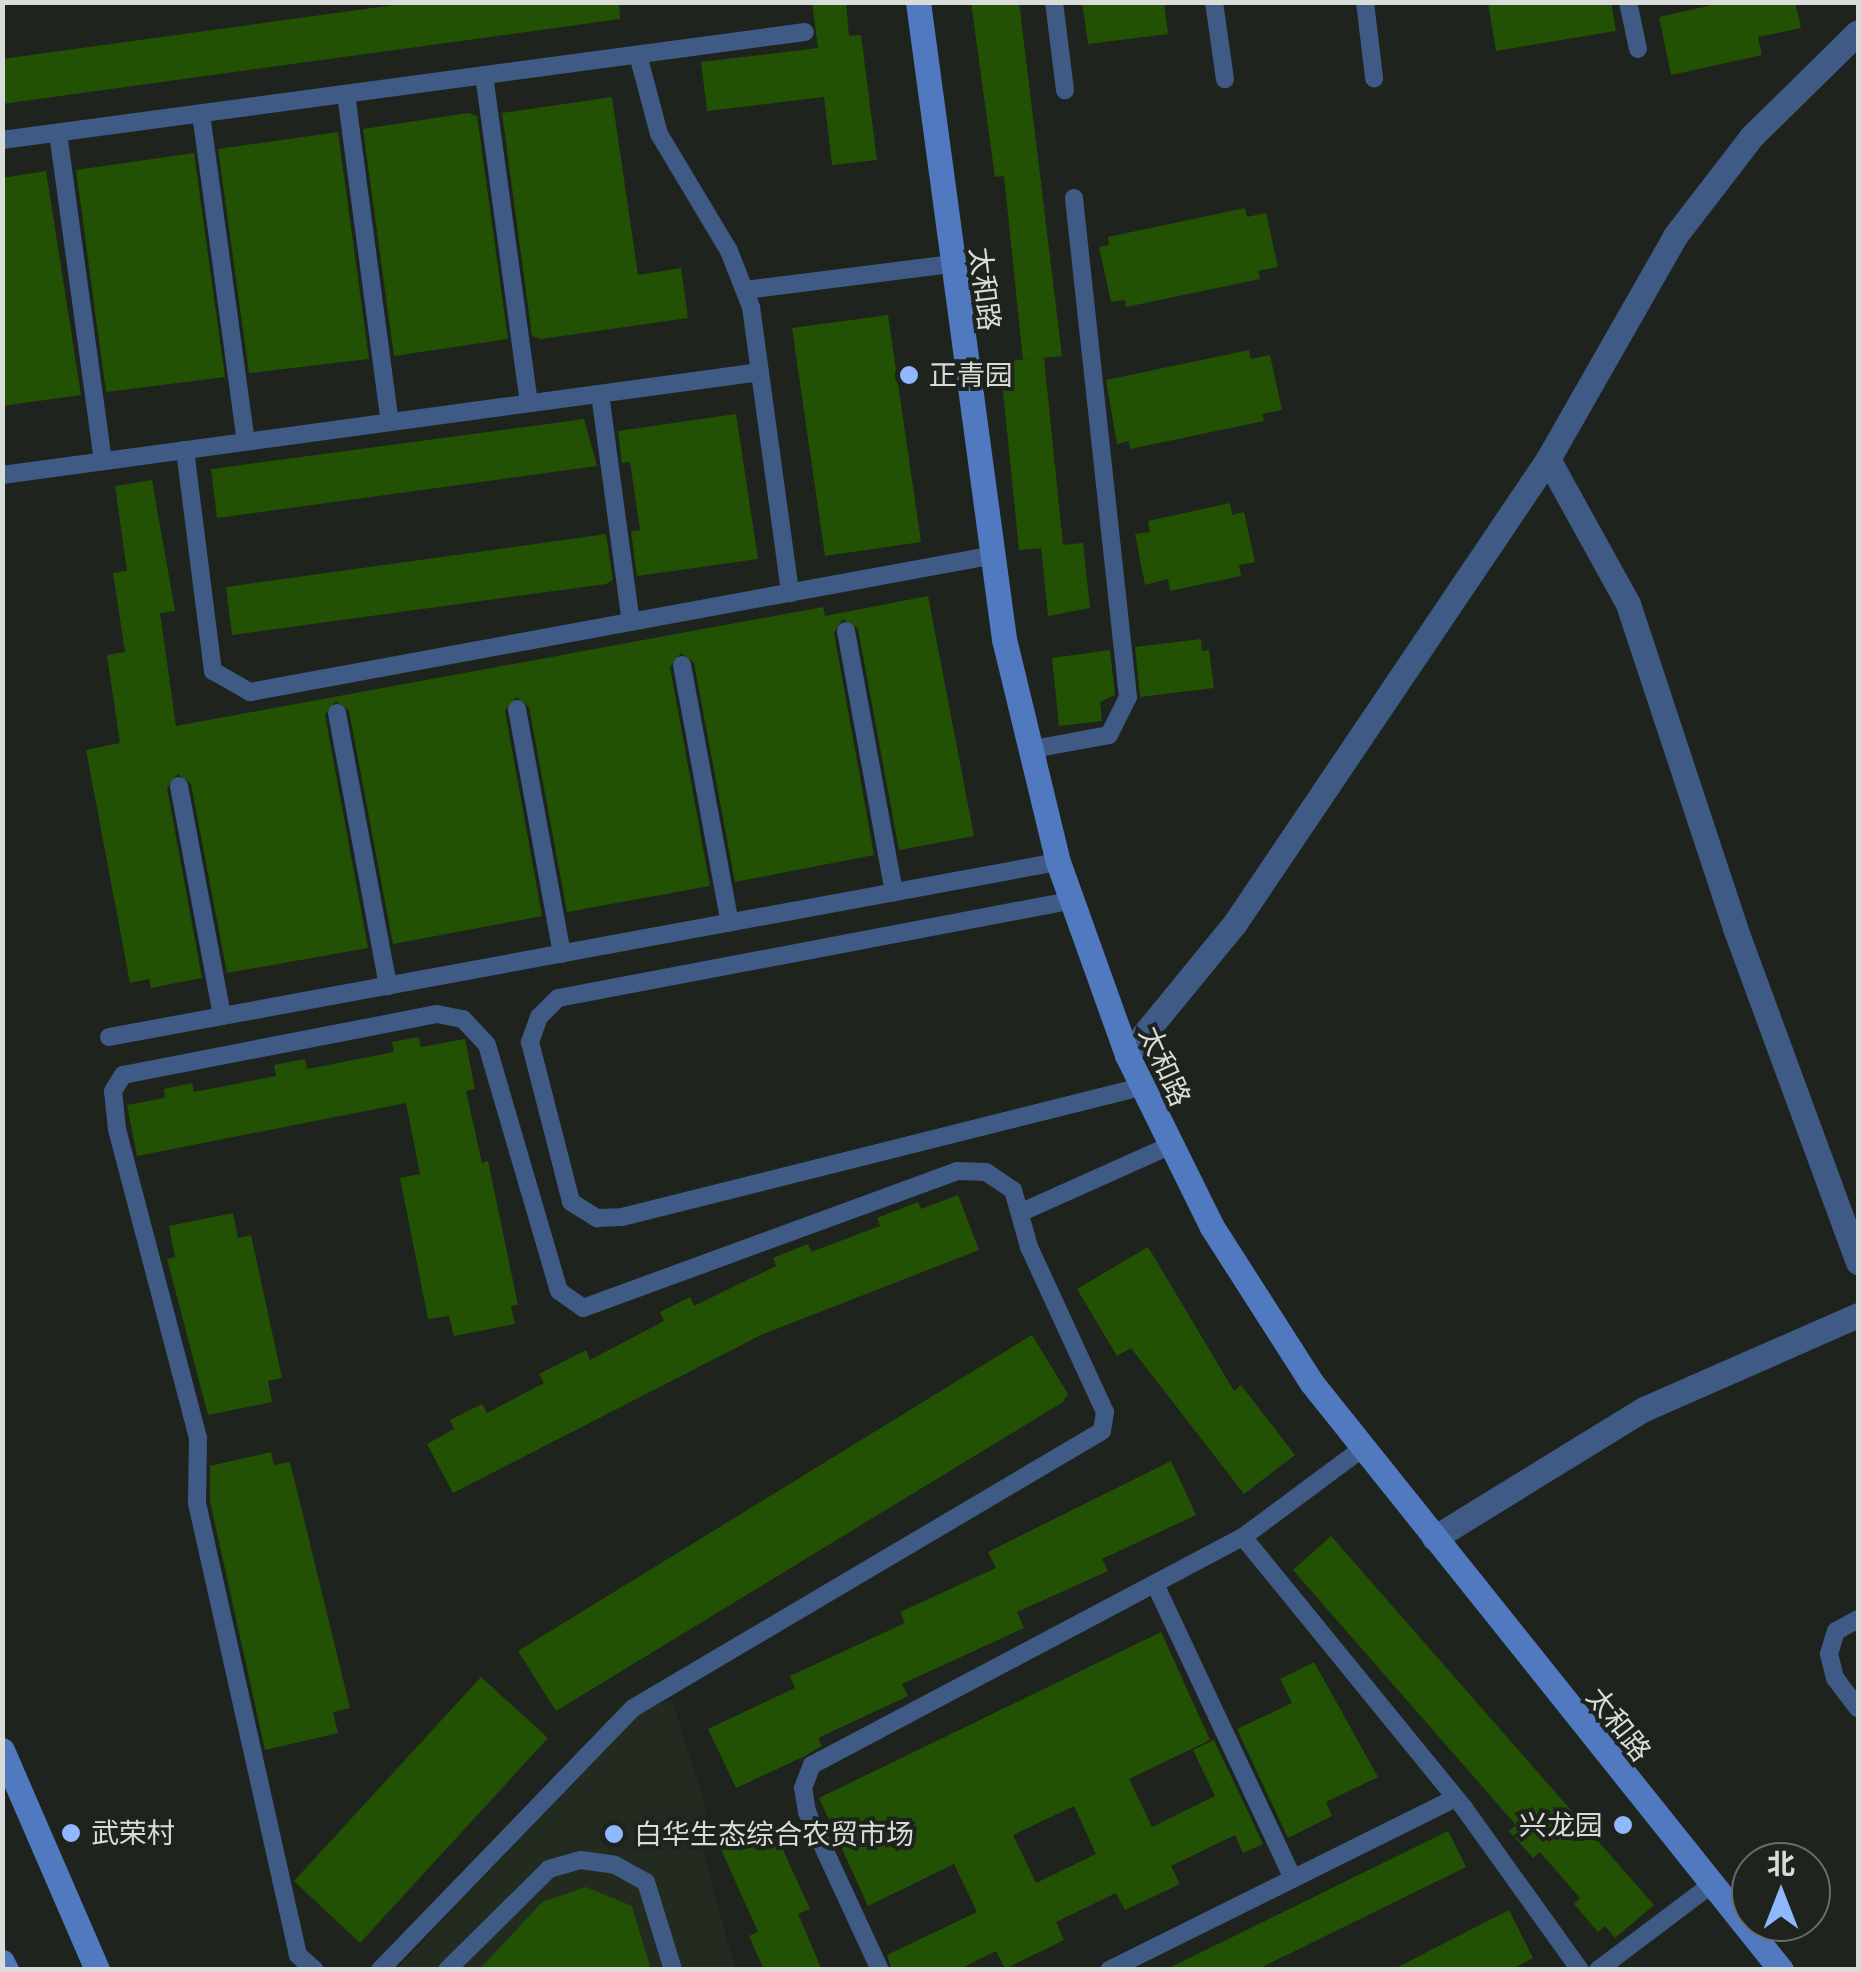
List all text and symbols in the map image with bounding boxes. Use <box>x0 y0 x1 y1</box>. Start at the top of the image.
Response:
street label: 太和路 <box>963 245 1007 333</box>
place label: 正青园 <box>929 358 1013 392</box>
marker: 正青园 <box>898 364 920 386</box>
street label: 太和路 <box>1133 1021 1197 1111</box>
street label: 太和路 <box>1580 1681 1658 1767</box>
place label: 兴龙园 <box>1519 1808 1603 1842</box>
marker: 兴龙园 <box>1612 1814 1634 1836</box>
place label: 武荣村 <box>91 1816 175 1850</box>
place label: 白华生态综合农贸市场 <box>634 1817 914 1851</box>
marker: 武荣村 <box>60 1822 82 1844</box>
marker: 白华生态综合农贸市场 <box>603 1823 625 1845</box>
north arrow <box>1731 1842 1831 1942</box>
text: 北 <box>1767 1846 1795 1881</box>

